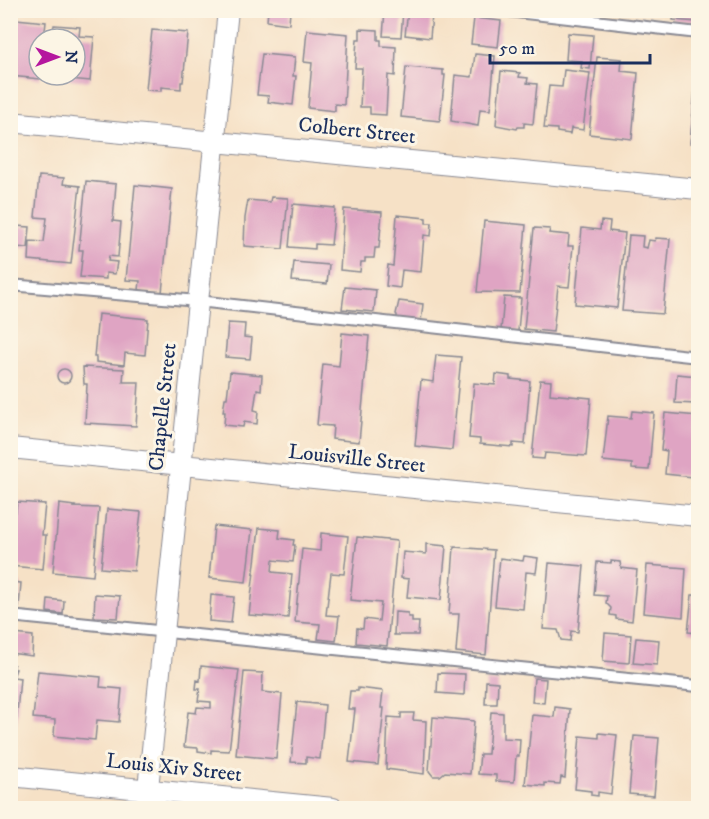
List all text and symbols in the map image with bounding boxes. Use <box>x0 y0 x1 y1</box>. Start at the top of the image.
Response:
north arrow <box>27 27 87 87</box>
scale bar <box>490 27 650 65</box>
text: 50 m <box>499 38 535 60</box>
text: N <box>61 50 81 64</box>
street label: Colbert Street <box>297 112 417 150</box>
street label: Chapelle Street <box>143 341 183 472</box>
street label: Louisville Street <box>287 439 427 479</box>
street label: Louis Xiv Street <box>105 748 243 788</box>

